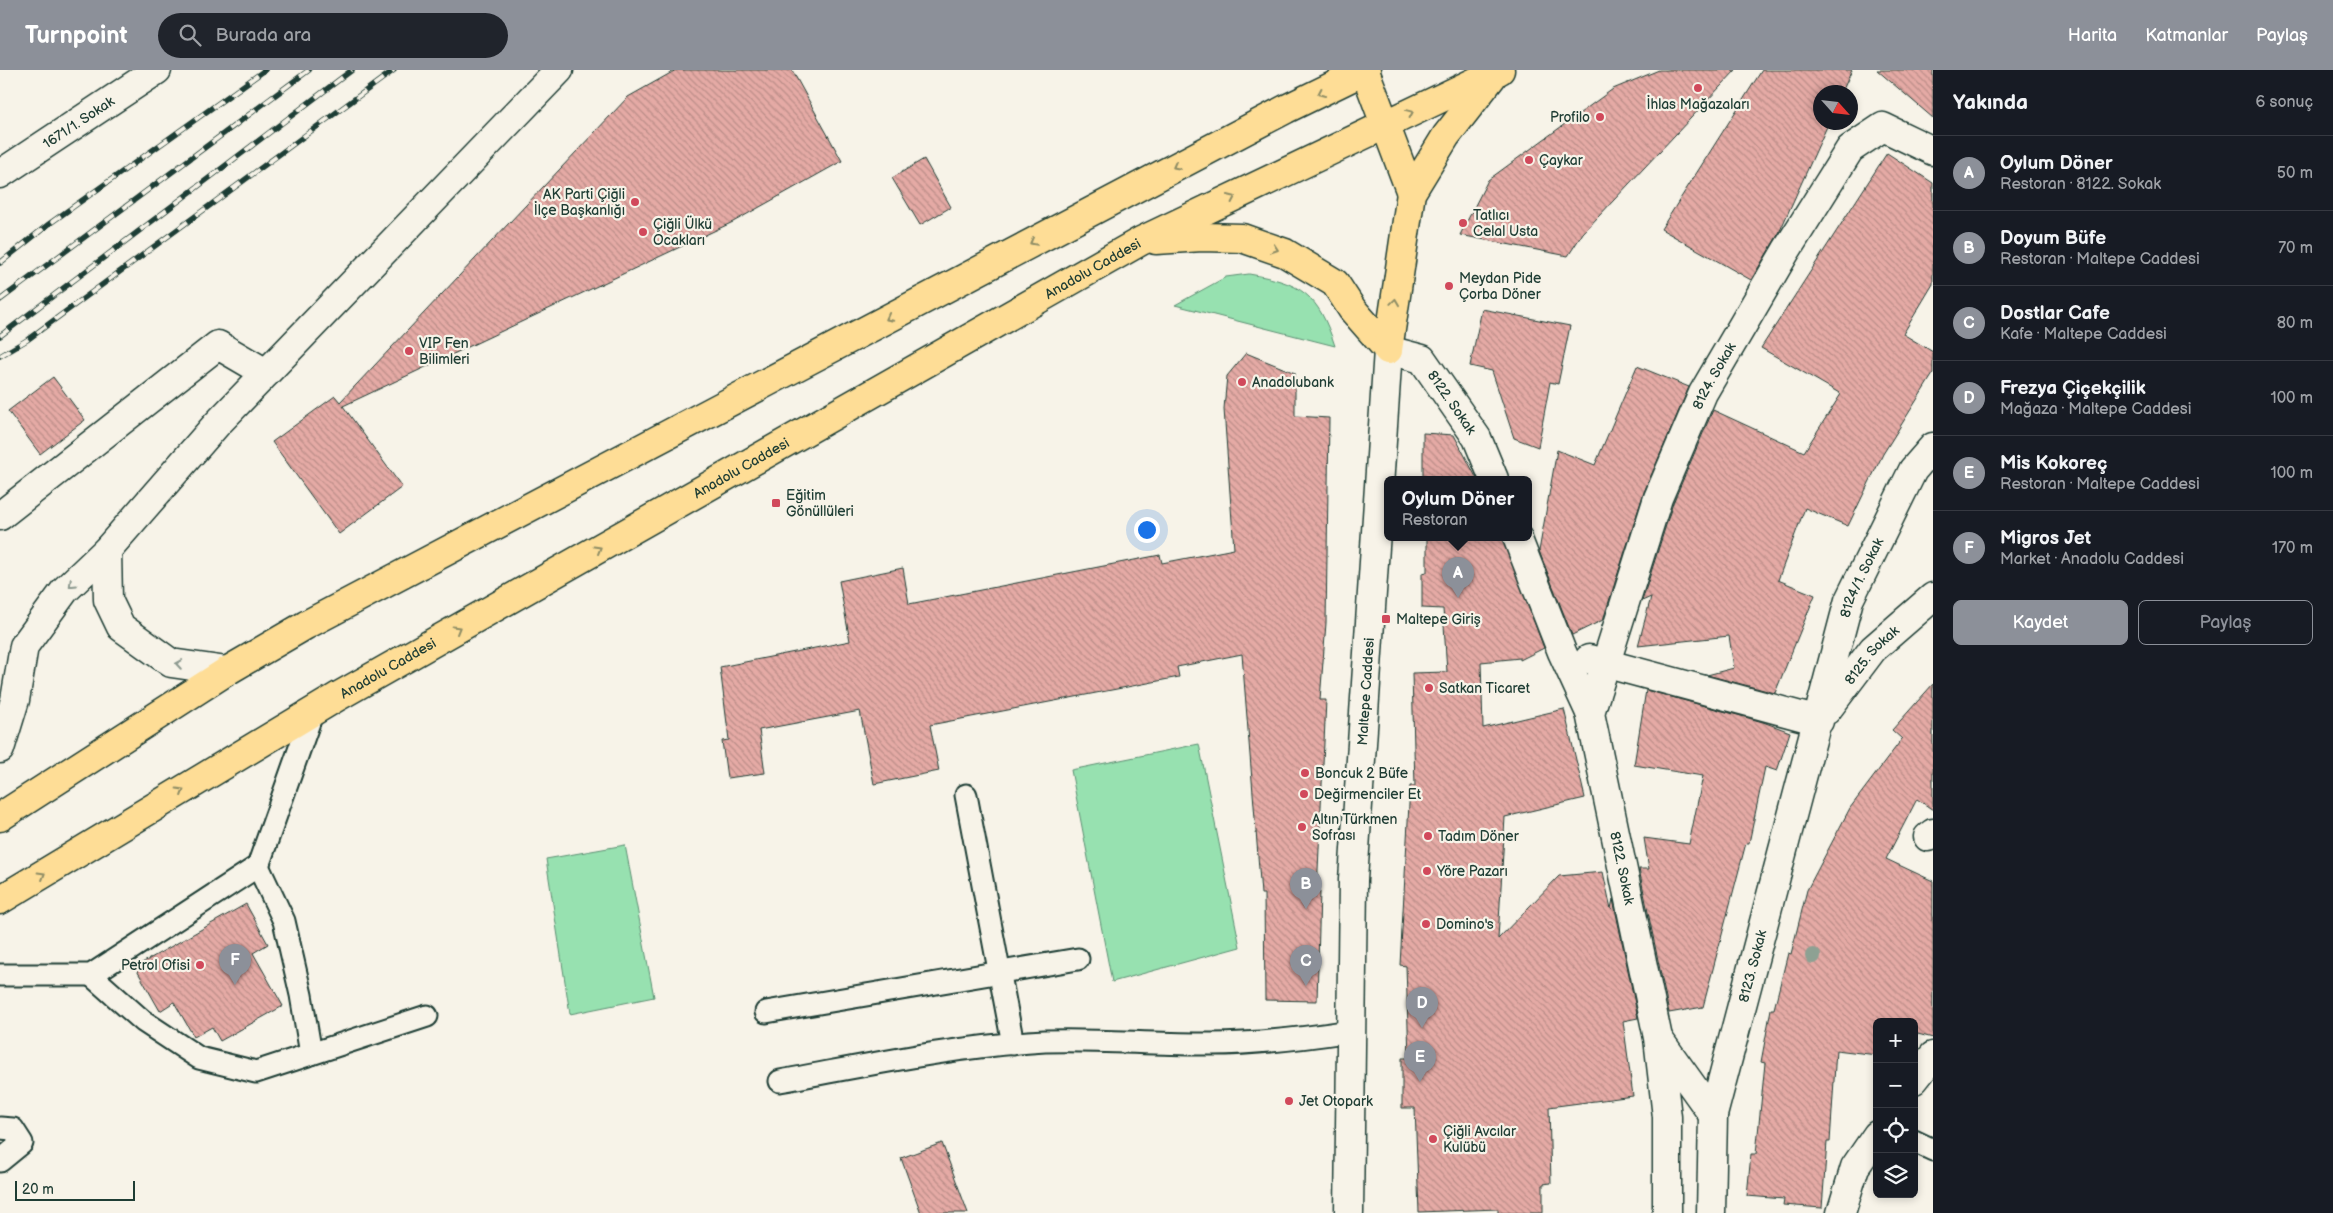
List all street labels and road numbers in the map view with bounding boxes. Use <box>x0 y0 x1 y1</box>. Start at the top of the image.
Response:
street label: 1671/1. Sokak <box>39 92 117 152</box>
street label: Anadolu Caddesi <box>1042 235 1144 302</box>
street label: 8124. Sokak <box>1689 339 1739 412</box>
street label: 8122. Sokak <box>1424 367 1480 438</box>
street label: Anadolu Caddesi <box>690 434 792 502</box>
street label: 8124/1. Sokak <box>1836 535 1887 619</box>
street label: 8125. Sokak <box>1841 622 1903 688</box>
street label: Anadolu Caddesi <box>337 634 439 702</box>
street label: Maltepe Caddesi <box>1353 637 1377 746</box>
street label: 8122. Sokak <box>1607 830 1638 906</box>
street label: 8123. Sokak <box>1735 928 1770 1004</box>

